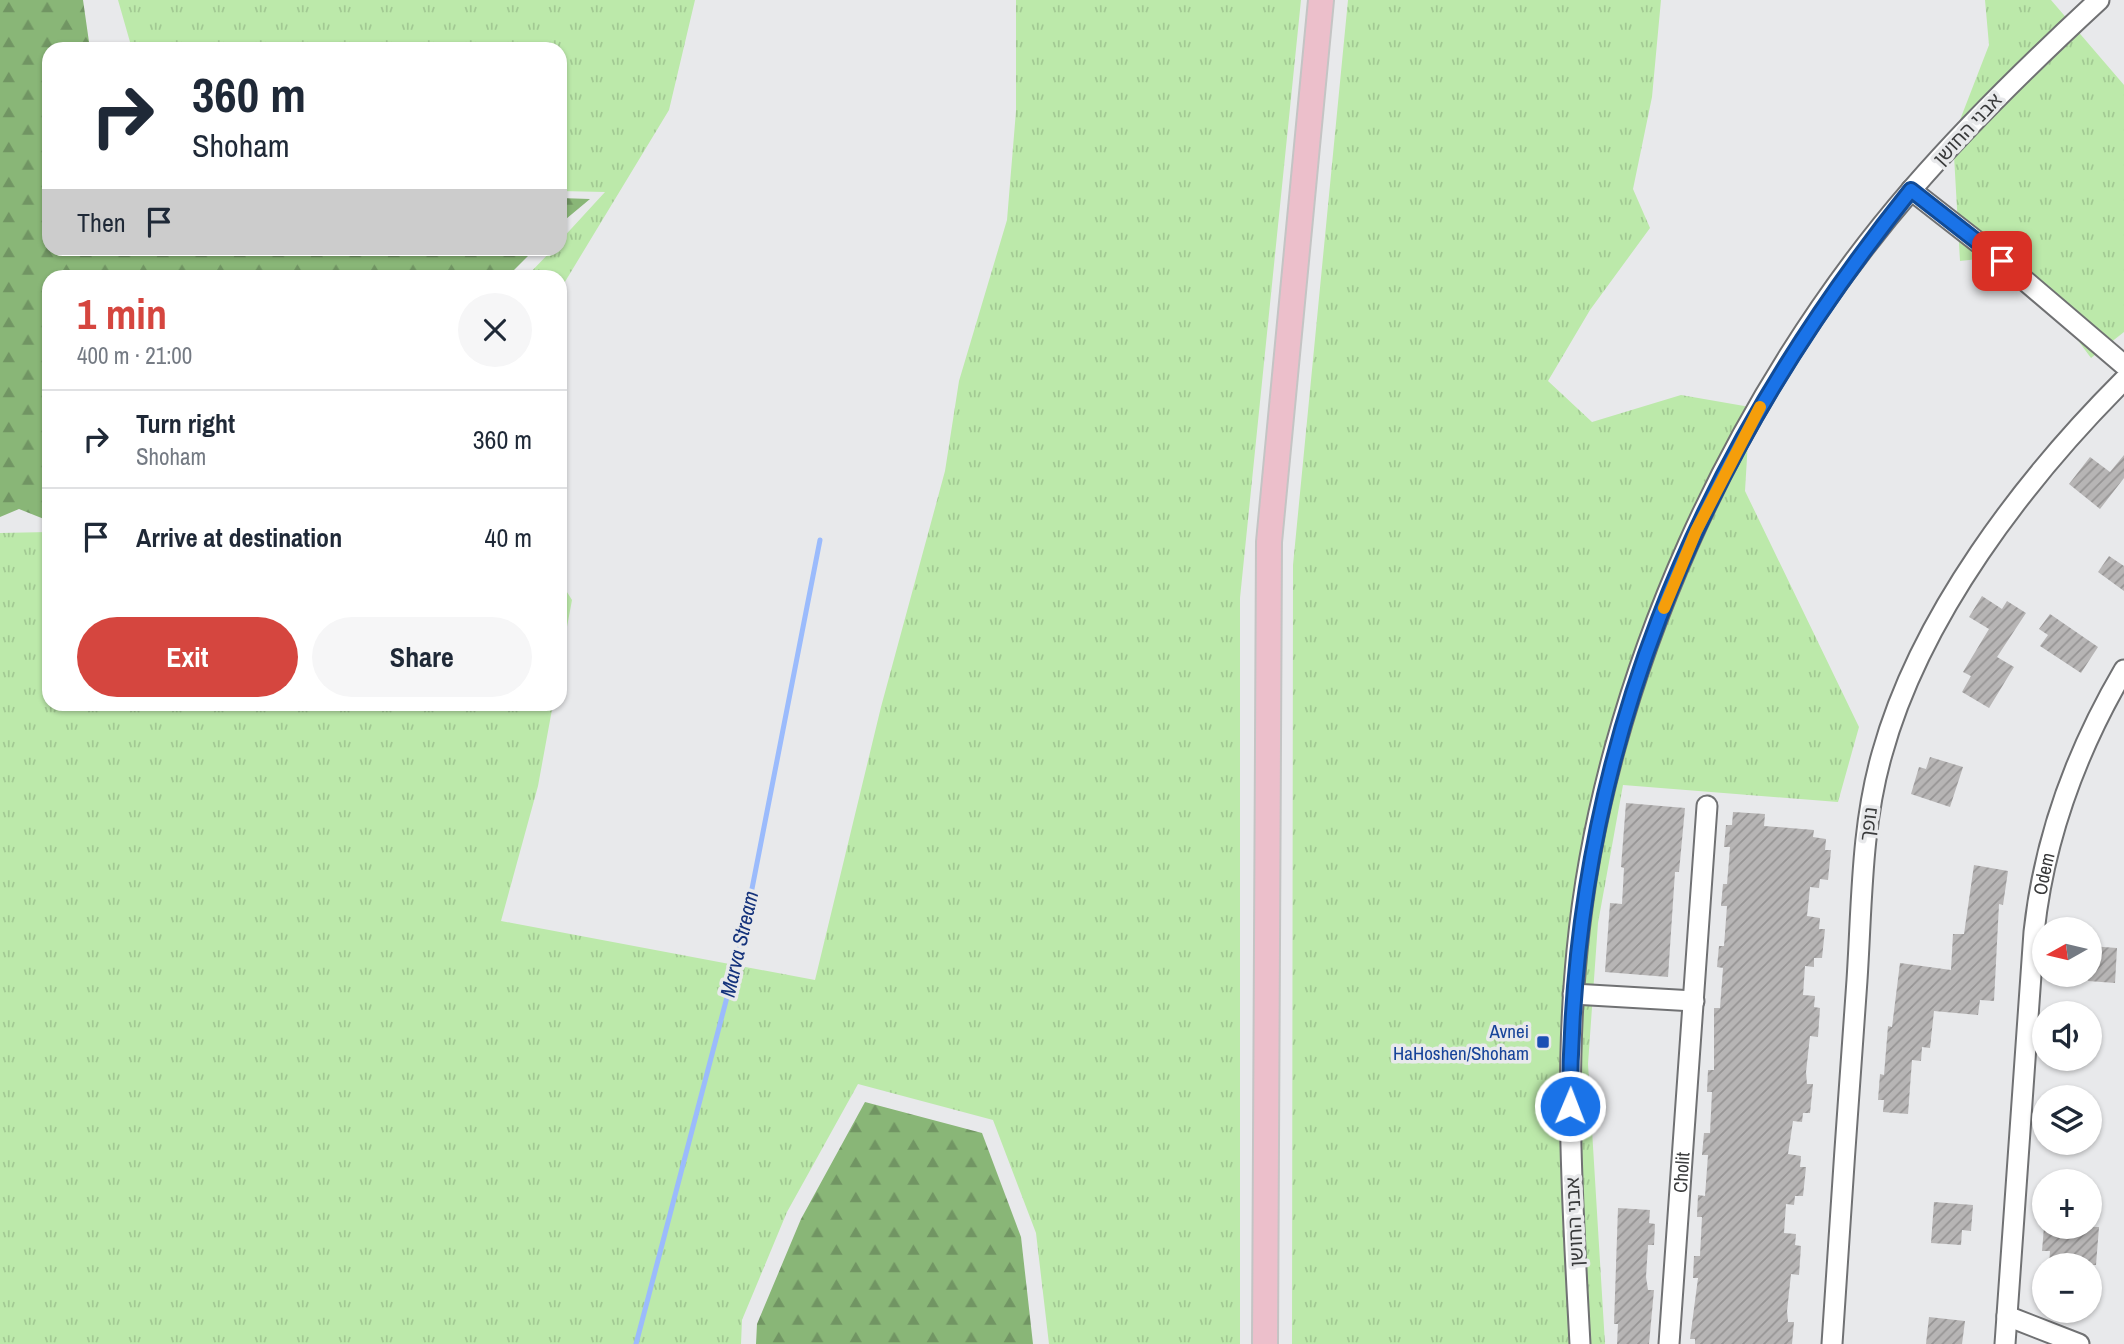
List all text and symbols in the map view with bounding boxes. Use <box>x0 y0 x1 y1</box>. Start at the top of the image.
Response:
text: 360 m <box>192 61 306 127</box>
icon: right <box>77 70 168 161</box>
street label: אבני החושן <box>1927 87 2007 171</box>
text: Shoham <box>192 124 290 167</box>
icon: arrive <box>140 203 178 241</box>
text: Then <box>77 205 126 240</box>
pin <box>1972 231 2032 291</box>
icon: arrive <box>1983 242 2021 280</box>
text: 1 min <box>77 286 167 342</box>
button: close <box>458 293 532 367</box>
text: 400 m · 21:00 <box>77 340 192 371</box>
text: Turn right <box>136 406 235 441</box>
icon: right <box>77 420 115 458</box>
text: 360 m <box>473 422 532 457</box>
text: Shoham <box>136 441 206 472</box>
icon: arrive <box>77 518 115 556</box>
text: Arrive at destination <box>136 520 342 555</box>
text: 40 m <box>485 520 532 555</box>
button: Exit <box>77 617 298 697</box>
button: Share <box>312 617 532 697</box>
street label: נופך <box>1853 805 1883 843</box>
street label: Odem <box>2026 850 2061 897</box>
water label: Marva Stream <box>713 888 765 1000</box>
north arrow <box>2032 917 2102 987</box>
map controls <box>2032 917 2102 1323</box>
button: sound <box>2032 1001 2102 1071</box>
place label: Avnei HaHoshen/Shoham <box>1393 1018 1529 1066</box>
marker: Avnei HaHoshen/Shoham <box>1535 1034 1551 1050</box>
position arrow <box>1533 1069 1607 1143</box>
button: layers <box>2032 1085 2102 1155</box>
street label: Cholit <box>1667 1151 1696 1194</box>
button: + <box>2032 1169 2102 1239</box>
street label: אבני החושן <box>1559 1176 1589 1268</box>
button: − <box>2032 1253 2102 1323</box>

